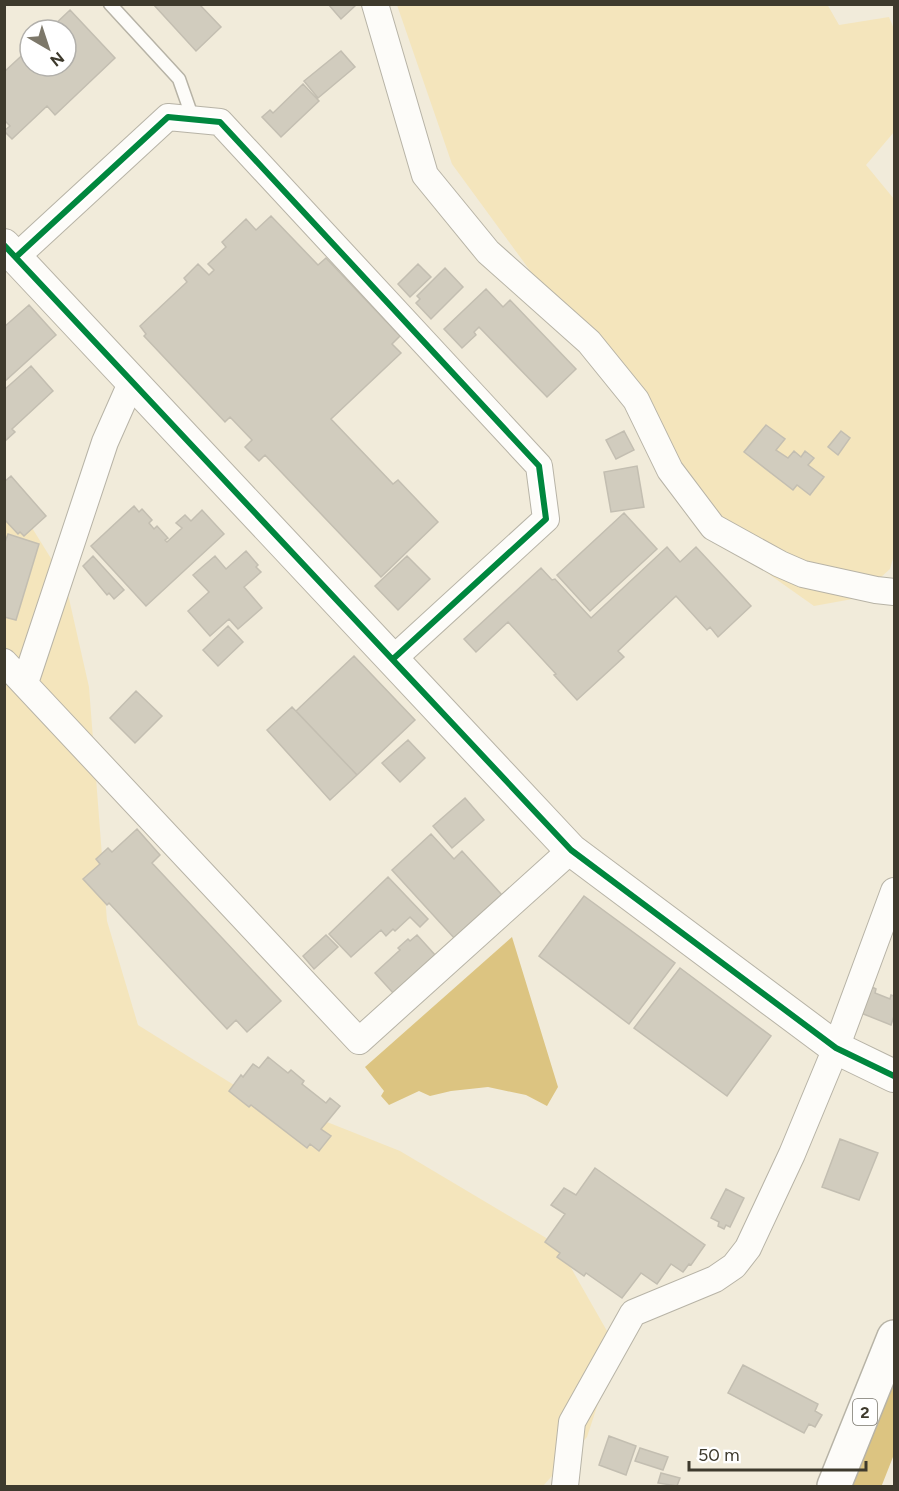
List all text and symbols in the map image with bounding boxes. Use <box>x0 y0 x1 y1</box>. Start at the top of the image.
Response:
north arrow <box>18 18 78 78</box>
text: N <box>46 48 68 71</box>
road number: 2 <box>853 1399 877 1425</box>
scale bar <box>689 1434 866 1472</box>
text: 50 m <box>698 1444 740 1466</box>

